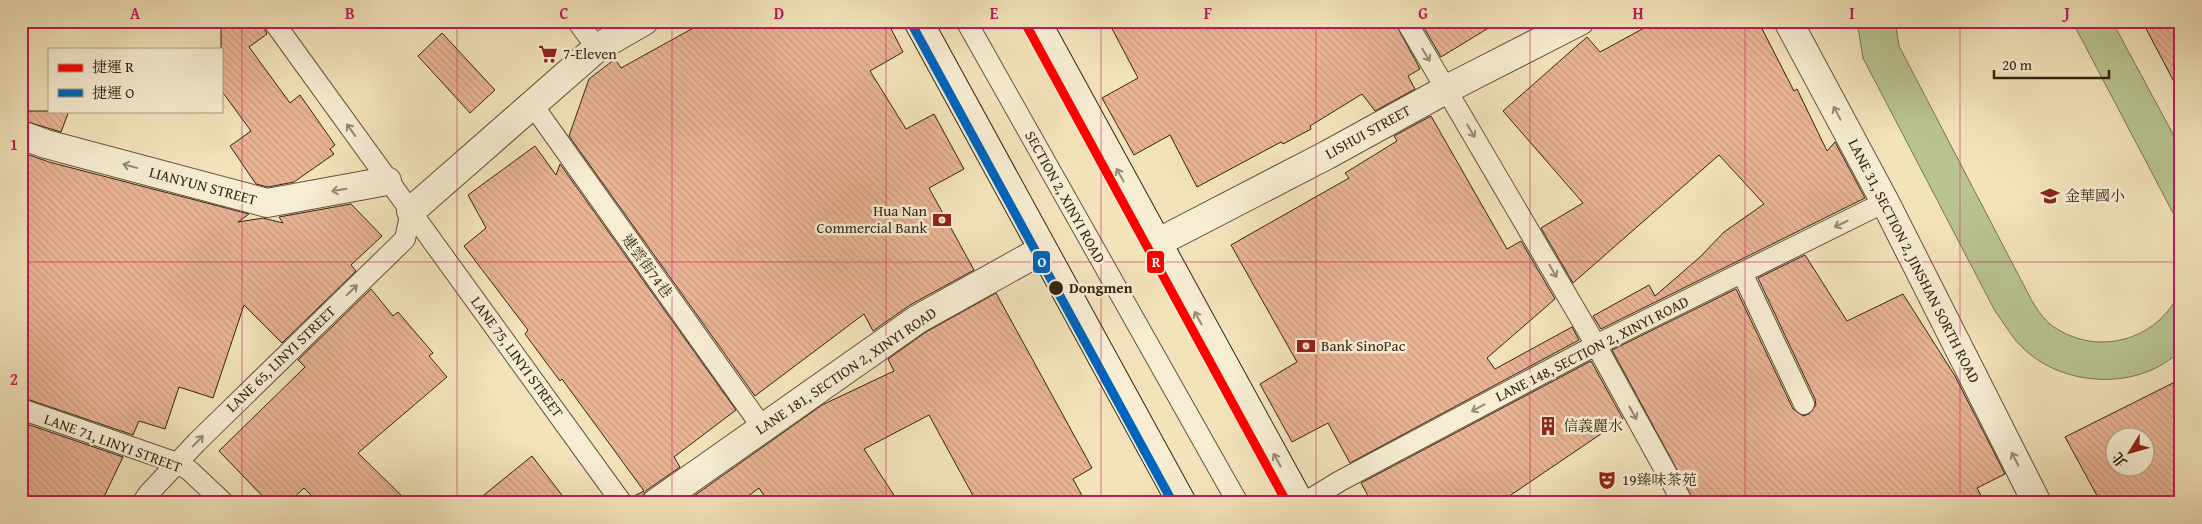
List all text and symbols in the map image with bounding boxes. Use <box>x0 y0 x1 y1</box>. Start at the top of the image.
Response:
text: A <box>130 1 141 25</box>
text: B <box>345 1 355 25</box>
text: C <box>559 1 569 25</box>
text: D <box>774 1 784 25</box>
text: E <box>990 1 999 25</box>
text: F <box>1204 1 1212 25</box>
text: G <box>1418 1 1428 25</box>
text: H <box>1632 1 1644 25</box>
text: I <box>1849 1 1855 25</box>
text: J <box>2061 1 2070 25</box>
supermarket icon: 7-Eleven <box>537 43 559 65</box>
place label: 7-Eleven <box>563 43 617 64</box>
one-way arrow <box>1422 47 1432 61</box>
legend <box>48 48 222 112</box>
scale bar <box>1994 48 2110 80</box>
text: 20 m <box>2002 54 2033 75</box>
text: 捷運 R <box>92 56 134 77</box>
text: 捷運 O <box>92 82 134 103</box>
street label: LISHUI STREET <box>1321 99 1415 164</box>
one-way arrow <box>1832 105 1842 120</box>
one-way arrow <box>346 123 356 137</box>
one-way arrow <box>1467 123 1477 137</box>
street label: SECTION 2, XINYI ROAD <box>1021 128 1109 266</box>
text: 1 <box>10 132 18 156</box>
street label: LANE 31, SECTION 2, JINSHAN SORTH ROAD <box>1843 135 1985 387</box>
one-way arrow <box>123 161 139 171</box>
street label: LIANYUN STREET <box>147 161 260 210</box>
one-way arrow <box>1115 168 1125 183</box>
one-way arrow <box>332 185 348 195</box>
school or university icon: 金華國小 <box>2039 185 2061 207</box>
place label: 金華國小 <box>2065 185 2125 206</box>
place label: Hua Nan Commercial Bank <box>817 200 928 238</box>
bank icon: Hua Nan Commercial Bank <box>931 209 953 231</box>
one-way arrow <box>1834 220 1849 229</box>
street label: 連雲街74巷 <box>617 229 678 302</box>
line badge: O <box>1032 250 1051 274</box>
line badge: R <box>1146 250 1165 274</box>
text: R <box>1152 252 1161 272</box>
one-way arrow <box>1548 264 1558 279</box>
place label: Dongmen <box>1069 277 1133 298</box>
marker: Dongmen <box>1047 279 1065 297</box>
one-way arrow <box>346 284 358 296</box>
street label: LANE 148, SECTION 2, XINYI ROAD <box>1492 291 1692 407</box>
street label: LANE 75, LINYI STREET <box>466 292 569 422</box>
street label: LANE 65, LINYI STREET <box>221 300 341 417</box>
street label: LANE 181, SECTION 2, XINYI ROAD <box>751 302 940 439</box>
one-way arrow <box>1193 310 1203 325</box>
bank icon: Bank SinoPac <box>1295 335 1317 357</box>
place label: Bank SinoPac <box>1321 335 1406 356</box>
text: 2 <box>10 367 18 391</box>
one-way arrow <box>1470 403 1485 413</box>
one-way arrow <box>1628 405 1638 420</box>
street label: LANE 71, LINYI STREET <box>41 408 185 477</box>
building icon: 信義麗水 <box>1537 415 1559 437</box>
place label: 信義麗水 <box>1563 415 1623 436</box>
north arrow <box>2104 426 2154 476</box>
one-way arrow <box>192 435 204 447</box>
text: 北 <box>2107 448 2132 471</box>
one-way arrow <box>2010 452 2019 467</box>
one-way arrow <box>1271 453 1281 468</box>
theatre icon: 19臻味茶苑 <box>1596 469 1618 491</box>
place label: 19臻味茶苑 <box>1622 469 1696 490</box>

